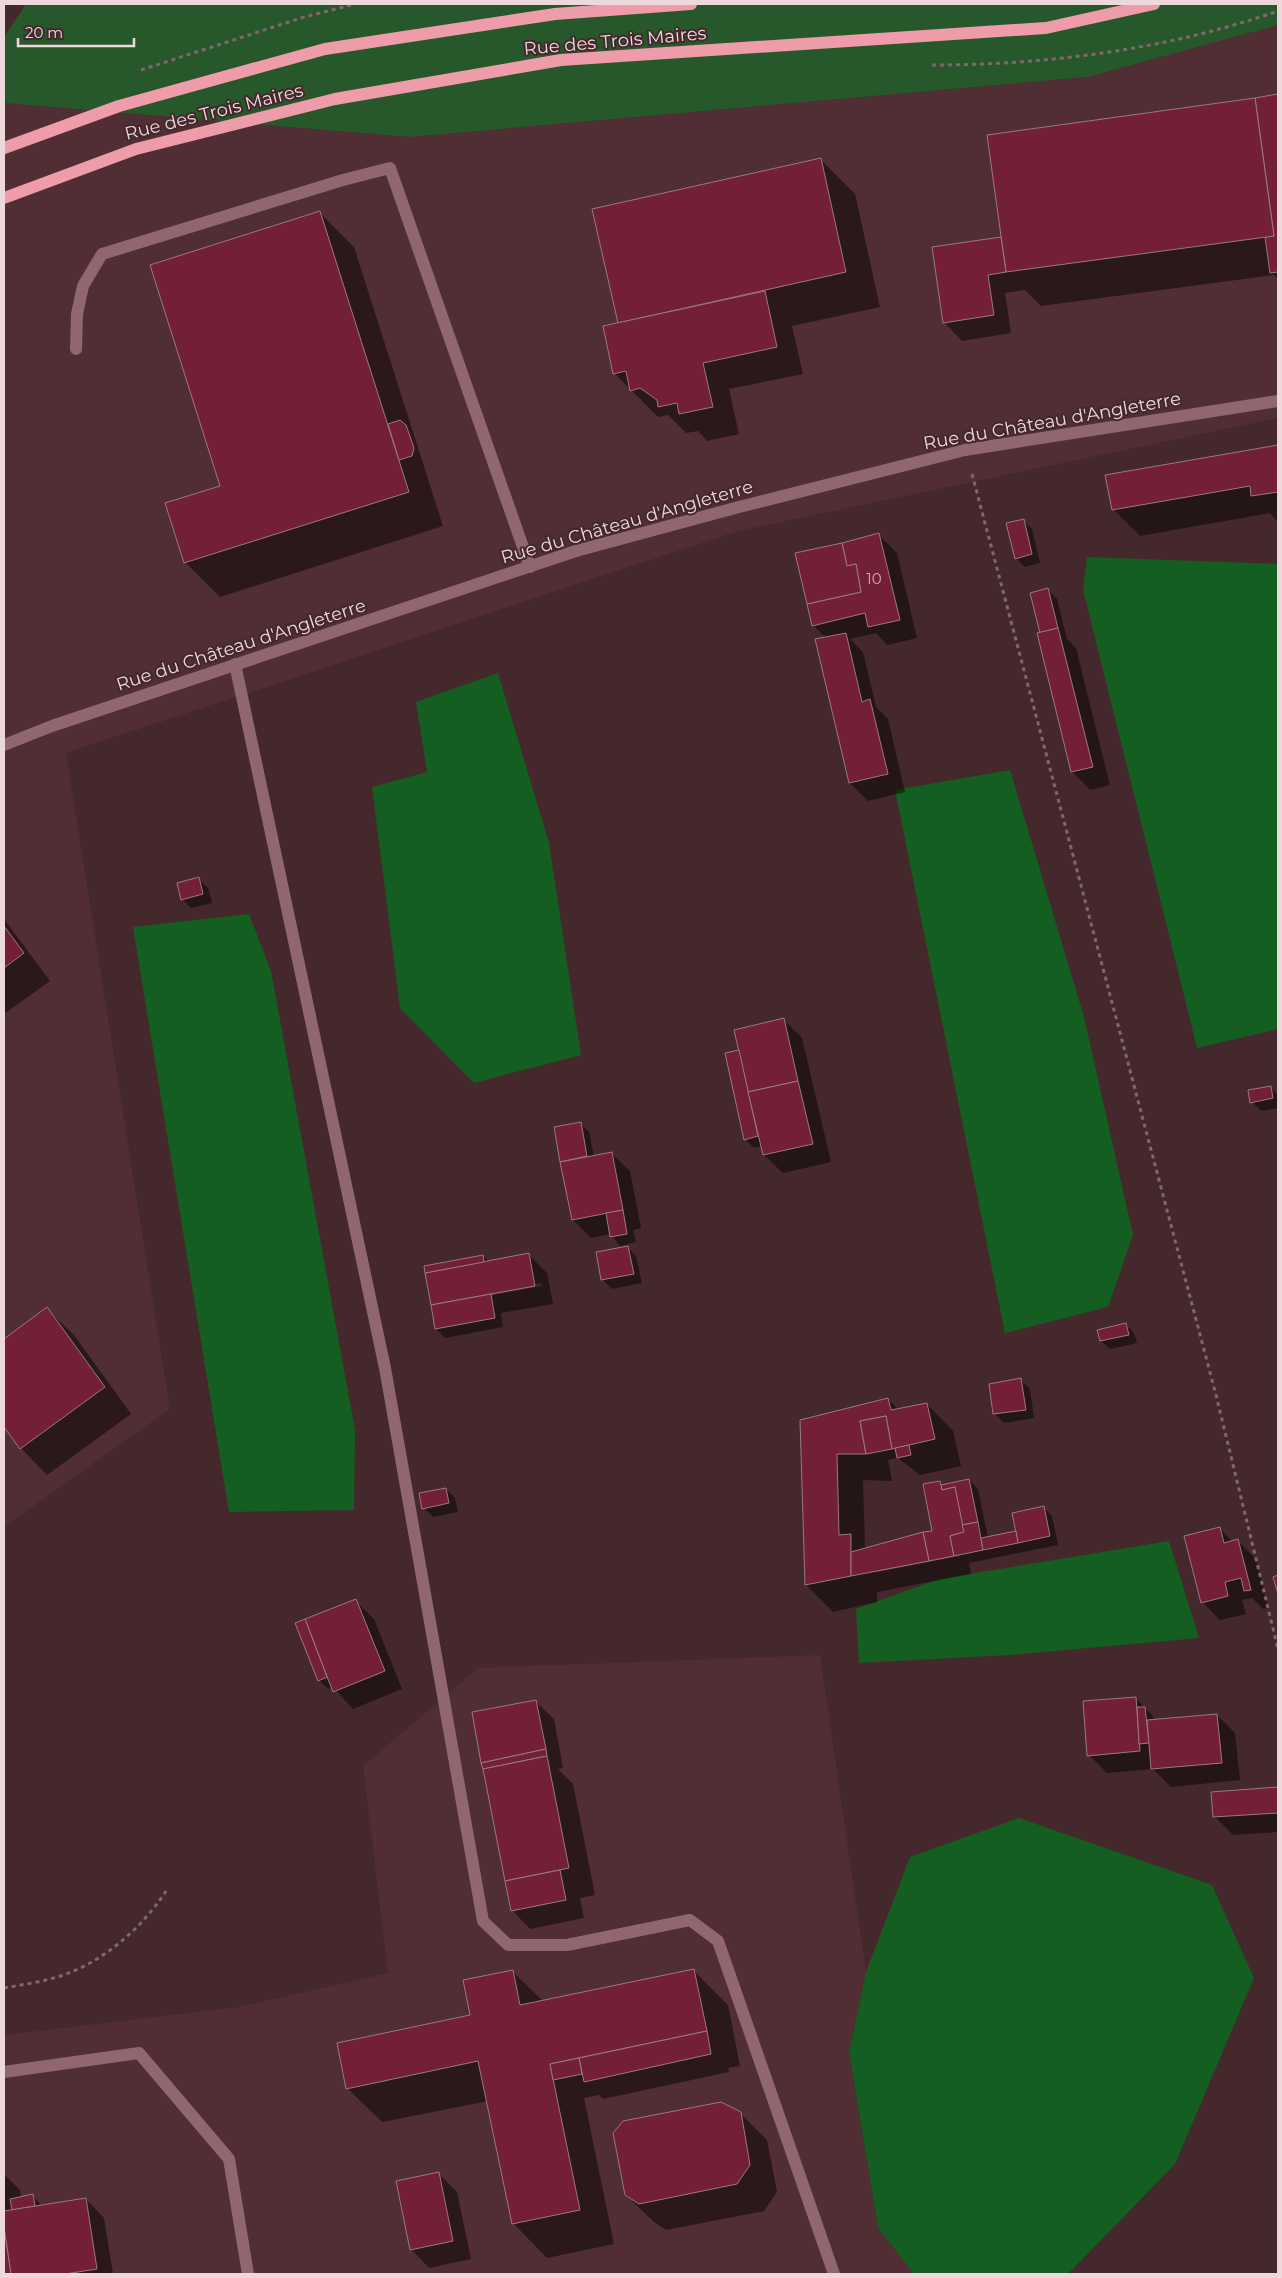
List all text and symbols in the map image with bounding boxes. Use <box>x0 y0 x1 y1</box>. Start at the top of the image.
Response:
scale bar <box>18 15 134 47</box>
street label: Rue des Trois Maires <box>523 22 707 60</box>
text: 20 m <box>25 23 63 42</box>
street label: Rue des Trois Maires <box>122 79 306 145</box>
street label: Rue du Château d'Angleterre <box>921 387 1183 455</box>
street label: Rue du Château d'Angleterre <box>498 475 756 569</box>
house number: 10 <box>866 569 882 588</box>
street label: Rue du Château d'Angleterre <box>113 594 369 696</box>

